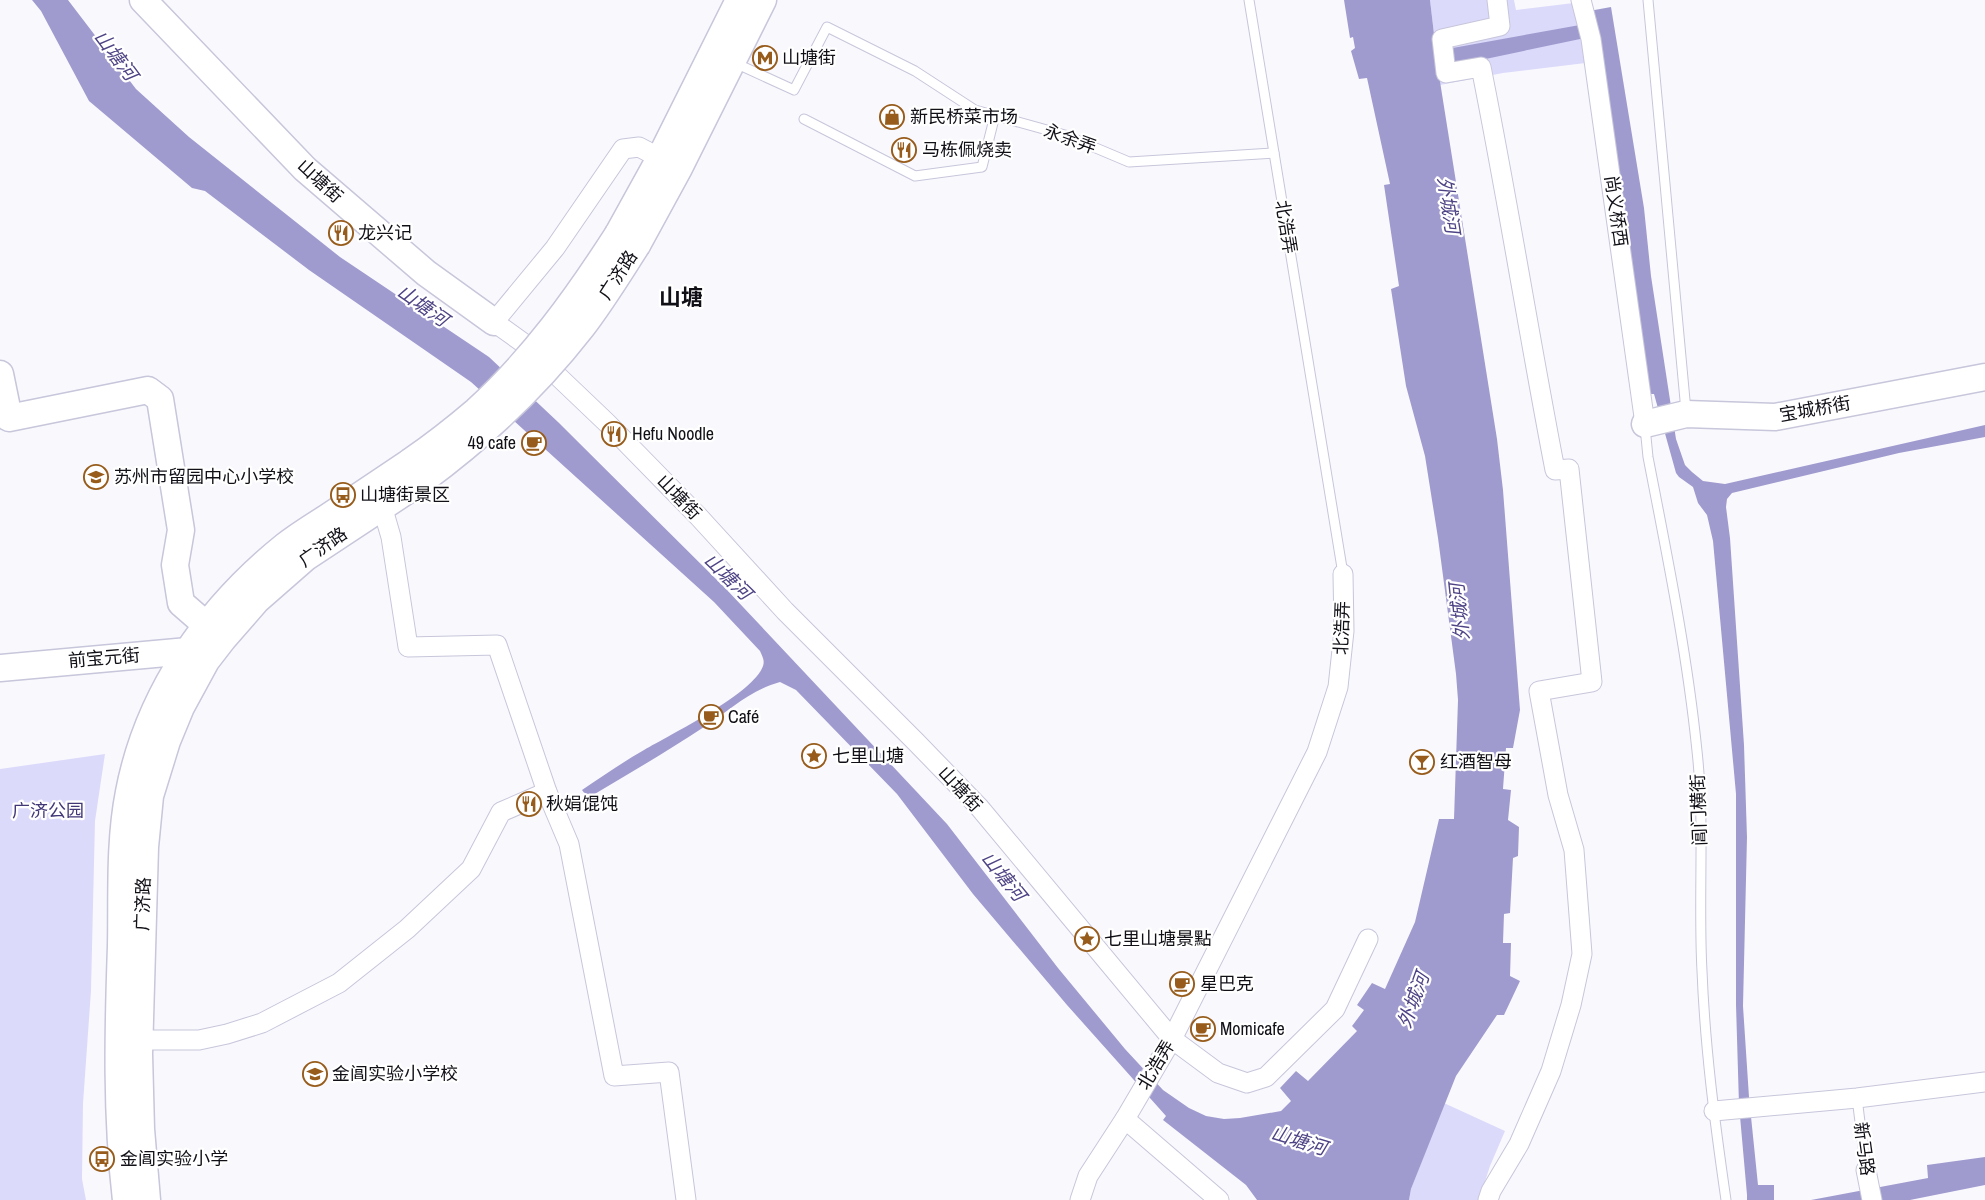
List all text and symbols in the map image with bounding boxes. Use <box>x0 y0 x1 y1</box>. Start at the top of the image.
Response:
water label: 山塘河 <box>88 24 146 89</box>
metro station icon: 山塘街 <box>752 45 778 71</box>
place label: 山塘街 <box>782 45 836 70</box>
shop icon: 新民桥菜市场 <box>879 104 905 130</box>
place label: 新民桥菜市场 <box>910 104 1018 129</box>
street label: 永余弄 <box>1041 118 1100 160</box>
restaurant icon: 马栋佩烧卖 <box>891 137 917 163</box>
place label: 马栋佩烧卖 <box>922 137 1012 162</box>
street label: 山塘街 <box>292 153 349 208</box>
street label: 尚义桥西 <box>1599 174 1634 248</box>
water label: 外城河 <box>1432 175 1467 239</box>
street label: 北浩弄 <box>1270 198 1303 256</box>
restaurant icon: 龙兴记 <box>328 220 354 246</box>
place label: 龙兴记 <box>358 220 412 245</box>
street label: 广济路 <box>592 245 643 304</box>
water label: 山塘河 <box>392 278 457 334</box>
district label: 山塘 <box>659 282 703 312</box>
street label: 宝城桥街 <box>1777 390 1853 427</box>
restaurant icon: Hefu Noodle <box>601 421 627 447</box>
place label: Hefu Noodle <box>632 421 714 446</box>
place label: 49 cafe <box>468 430 516 455</box>
cafe icon: 49 cafe <box>521 430 547 456</box>
school or university icon: 苏州市留园中心小学校 <box>83 464 109 490</box>
place label: 苏州市留园中心小学校 <box>114 464 294 489</box>
street label: 山塘街 <box>652 469 707 525</box>
bus stop icon: 山塘街景区 <box>330 482 356 508</box>
place label: 山塘街景区 <box>360 482 450 507</box>
street label: 广济路 <box>293 521 352 572</box>
water label: 山塘河 <box>698 547 760 608</box>
water label: 外城河 <box>1443 578 1475 642</box>
street label: 北浩弄 <box>1328 601 1355 655</box>
street label: 前宝元街 <box>67 642 141 673</box>
cafe icon: Café <box>698 704 724 730</box>
place label: Café <box>728 704 759 729</box>
place icon: 七里山塘 <box>801 743 827 769</box>
place label: 七里山塘 <box>832 743 904 768</box>
bar icon: 红酒智母 <box>1409 749 1435 775</box>
place label: 红酒智母 <box>1440 749 1512 774</box>
street label: 山塘街 <box>933 760 988 817</box>
street label: 阊门横街 <box>1685 774 1712 846</box>
restaurant icon: 秋娟馄饨 <box>516 791 542 817</box>
place label: 秋娟馄饨 <box>546 791 618 816</box>
park label: 广济公园 <box>12 798 84 823</box>
water label: 山塘河 <box>976 846 1035 909</box>
street label: 广济路 <box>129 877 156 931</box>
place icon: 七里山塘景點 <box>1074 926 1100 952</box>
place label: 七里山塘景點 <box>1104 926 1212 951</box>
water label: 外城河 <box>1391 965 1436 1031</box>
cafe icon: 星巴克 <box>1169 971 1195 997</box>
place label: 星巴克 <box>1200 971 1254 996</box>
cafe icon: Momicafe <box>1190 1016 1216 1042</box>
place label: Momicafe <box>1220 1016 1285 1041</box>
street label: 北浩弄 <box>1131 1035 1180 1094</box>
school or university icon: 金阊实验小学校 <box>302 1061 328 1087</box>
place label: 金阊实验小学校 <box>332 1061 458 1086</box>
water label: 山塘河 <box>1268 1119 1334 1162</box>
street label: 新马路 <box>1848 1120 1881 1177</box>
bus stop icon: 金阊实验小学 <box>89 1146 115 1172</box>
place label: 金阊实验小学 <box>120 1146 228 1171</box>

